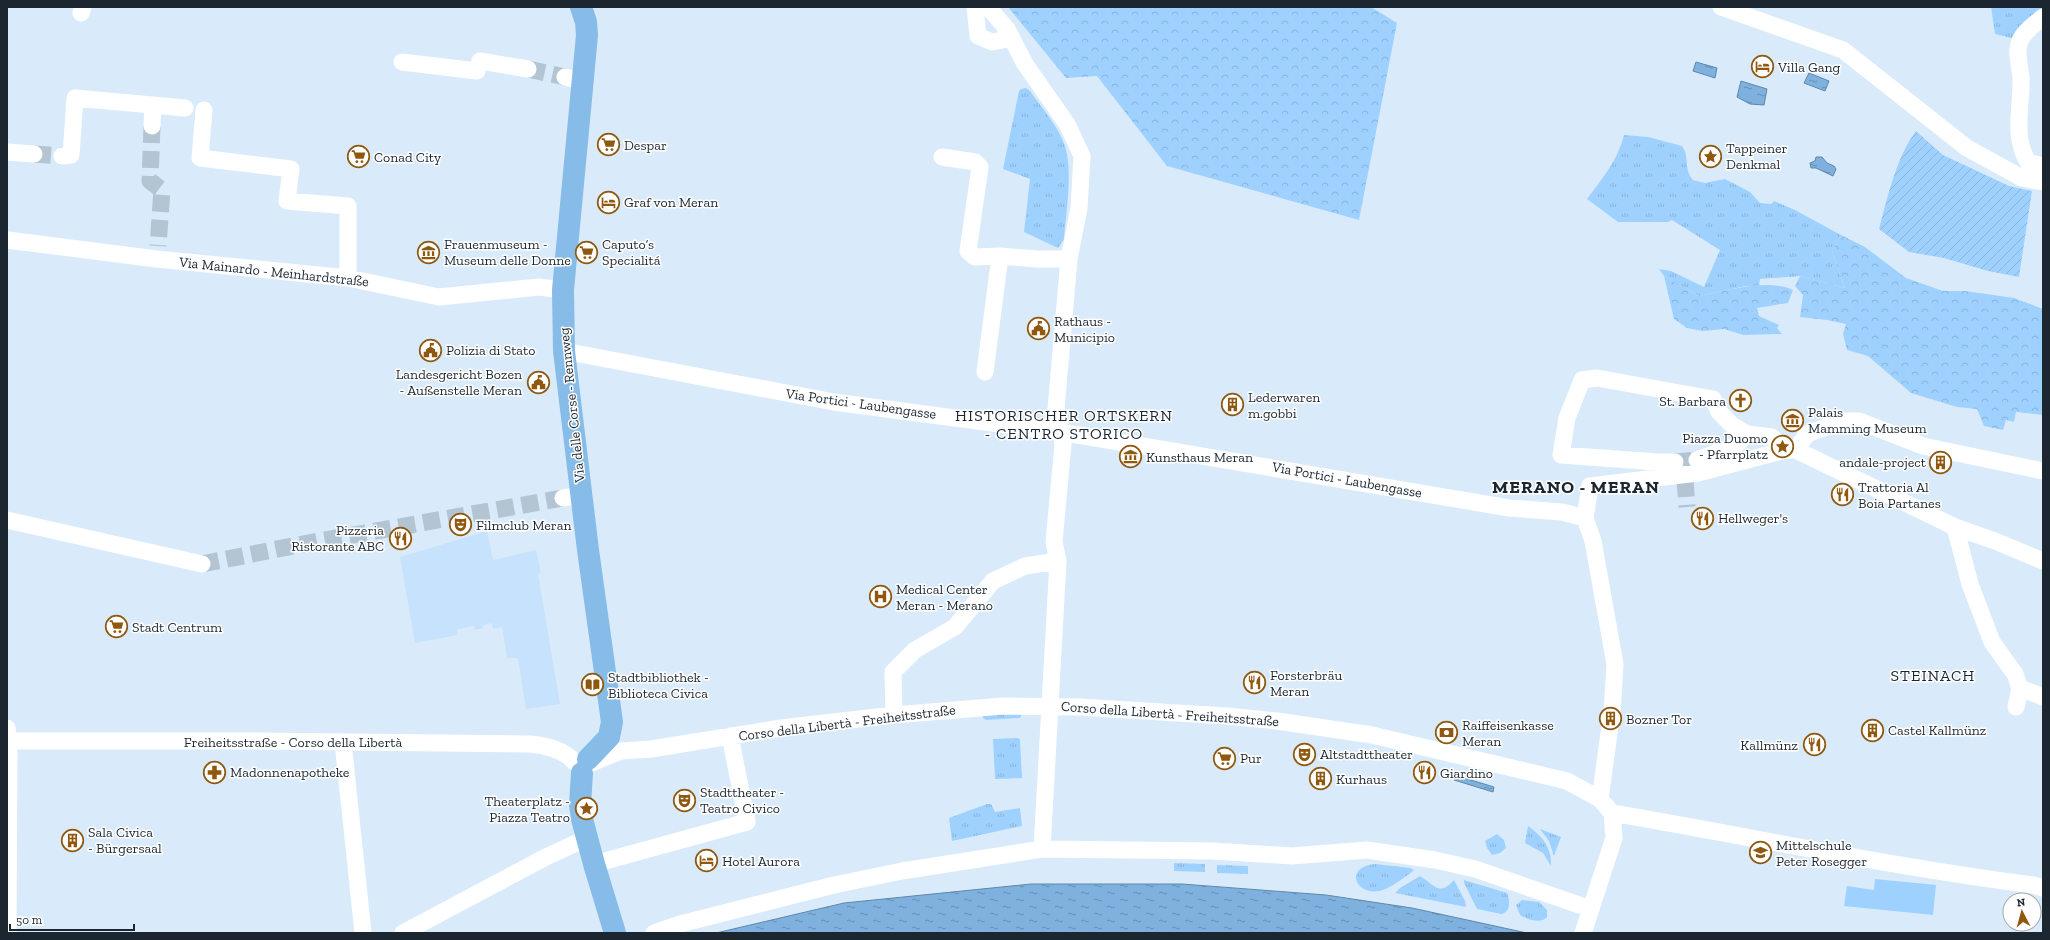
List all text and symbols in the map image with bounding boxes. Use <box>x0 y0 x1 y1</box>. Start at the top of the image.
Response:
hotel icon: Villa Gang <box>1750 54 1776 80</box>
place label: Villa Gang <box>1777 59 1841 76</box>
supermarket icon: Despar <box>596 132 622 158</box>
place label: Despar <box>624 137 667 154</box>
place label: Tappeiner Denkmal <box>1726 140 1788 173</box>
place icon: Tappeiner Denkmal <box>1698 143 1724 169</box>
supermarket icon: Conad City <box>345 144 371 170</box>
place label: Conad City <box>374 149 442 166</box>
hotel icon: Graf von Meran <box>596 189 622 215</box>
place label: Graf von Meran <box>624 194 718 211</box>
place label: Frauenmuseum - Museum delle Donne <box>444 236 571 269</box>
place label: Caputo‘s Specialitá <box>602 236 661 269</box>
museum icon: Frauenmuseum - Museum delle Donne <box>415 239 441 265</box>
supermarket icon: Caputo‘s Specialitá <box>574 239 600 265</box>
street label: Via Mainardo - Meinhardstraße <box>177 253 370 290</box>
place label: Rathaus - Municipio <box>1054 313 1115 346</box>
public building icon: Rathaus - Municipio <box>1026 316 1052 342</box>
street label: Via delle Corse - Rennweg <box>555 326 589 484</box>
public building icon: Polizia di Stato <box>417 337 443 363</box>
place label: Polizia di Stato <box>446 342 536 359</box>
place label: Landesgericht Bozen - Außenstelle Meran <box>396 366 522 399</box>
public building icon: Landesgericht Bozen - Außenstelle Meran <box>525 369 551 395</box>
street label: Via Portici - Laubengasse <box>784 385 938 423</box>
church icon: St. Barbara <box>1728 388 1754 414</box>
place label: Lederwaren m.gobbi <box>1248 389 1320 422</box>
building icon: Lederwaren m.gobbi <box>1219 392 1245 418</box>
place label: St. Barbara <box>1659 393 1726 410</box>
place label: Palais Mamming Museum <box>1808 404 1927 437</box>
district label: HISTORISCHER ORTSKERN - CENTRO STORICO <box>955 406 1173 443</box>
museum icon: Palais Mamming Museum <box>1780 407 1806 433</box>
place label: Piazza Duomo - Pfarrplatz <box>1682 430 1769 463</box>
place icon: Piazza Duomo - Pfarrplatz <box>1770 433 1796 459</box>
museum icon: Kunsthaus Meran <box>1118 444 1144 470</box>
place label: Kunsthaus Meran <box>1146 449 1253 466</box>
building icon: andale-project <box>1928 449 1954 475</box>
place label: andale-project <box>1839 454 1927 471</box>
street label: Via Portici - Laubengasse <box>1270 458 1424 502</box>
district label: MERANO - MERAN <box>1492 476 1660 498</box>
place label: Trattoria Al Boia Partanes <box>1858 479 1941 512</box>
restaurant icon: Trattoria Al Boia Partanes <box>1830 482 1856 508</box>
restaurant icon: Hellweger's <box>1689 505 1715 531</box>
place label: Hellweger's <box>1718 510 1788 527</box>
theatre icon: Filmclub Meran <box>447 512 473 538</box>
place label: Filmclub Meran <box>476 517 572 534</box>
place label: Pizzeria Ristorante ABC <box>291 522 384 555</box>
restaurant icon: Pizzeria Ristorante ABC <box>387 525 413 551</box>
place label: Medical Center Meran - Merano <box>896 581 993 614</box>
hospital icon: Medical Center Meran - Merano <box>868 584 894 610</box>
supermarket icon: Stadt Centrum <box>103 614 129 640</box>
place label: Stadt Centrum <box>132 619 222 636</box>
district label: STEINACH <box>1891 666 1975 685</box>
place label: Forsterbräu Meran <box>1270 667 1342 700</box>
place label: Stadtbibliothek - Biblioteca Civica <box>608 669 709 702</box>
restaurant icon: Forsterbräu Meran <box>1241 670 1267 696</box>
library icon: Stadtbibliothek - Biblioteca Civica <box>579 672 605 698</box>
street label: Corso della Libertà - Freiheitsstraße <box>1060 698 1280 730</box>
street label: Corso della Libertà - Freiheitsstraße <box>738 701 957 745</box>
building icon: Bozner Tor <box>1597 706 1623 732</box>
place label: Bozner Tor <box>1626 711 1692 728</box>
place label: Raiffeisenkasse Meran <box>1462 717 1554 750</box>
building icon: Castel Kallmünz <box>1860 717 1886 743</box>
bank icon: Raiffeisenkasse Meran <box>1433 720 1459 746</box>
place label: Castel Kallmünz <box>1888 722 1987 739</box>
restaurant icon: Kallmünz <box>1801 732 1827 758</box>
street label: Freiheitsstraße - Corso della Libertà <box>184 734 402 751</box>
place label: Kallmünz <box>1740 737 1798 754</box>
theatre icon: Altstadttheater <box>1291 741 1317 767</box>
supermarket icon: Pur <box>1211 745 1237 771</box>
place label: Altstadttheater <box>1320 746 1413 763</box>
place label: Pur <box>1240 750 1262 767</box>
pharmacy icon: Madonnenapotheke <box>201 759 227 785</box>
restaurant icon: Giardino <box>1411 760 1437 786</box>
place label: Madonnenapotheke <box>230 764 350 781</box>
place label: Giardino <box>1440 765 1493 782</box>
building icon: Kurhaus <box>1308 766 1334 792</box>
place label: Kurhaus <box>1336 771 1387 788</box>
place label: Stadttheater - Teatro Civico <box>700 784 784 817</box>
theatre icon: Stadttheater - Teatro Civico <box>671 787 697 813</box>
place label: Theaterplatz - Piazza Teatro <box>485 793 570 826</box>
place icon: Theaterplatz - Piazza Teatro <box>573 796 599 822</box>
place label: Sala Civica - Bürgersaal <box>88 824 162 857</box>
building icon: Sala Civica - Bürgersaal <box>59 827 85 853</box>
place label: Mittelschule Peter Rosegger <box>1776 837 1867 870</box>
school or university icon: Mittelschule Peter Rosegger <box>1747 840 1773 866</box>
hotel icon: Hotel Aurora <box>694 848 720 874</box>
place label: Hotel Aurora <box>722 853 800 870</box>
north arrow <box>2002 892 2042 932</box>
text: N <box>2016 896 2026 909</box>
scale bar <box>10 906 134 932</box>
text: 50 m <box>16 913 43 927</box>

